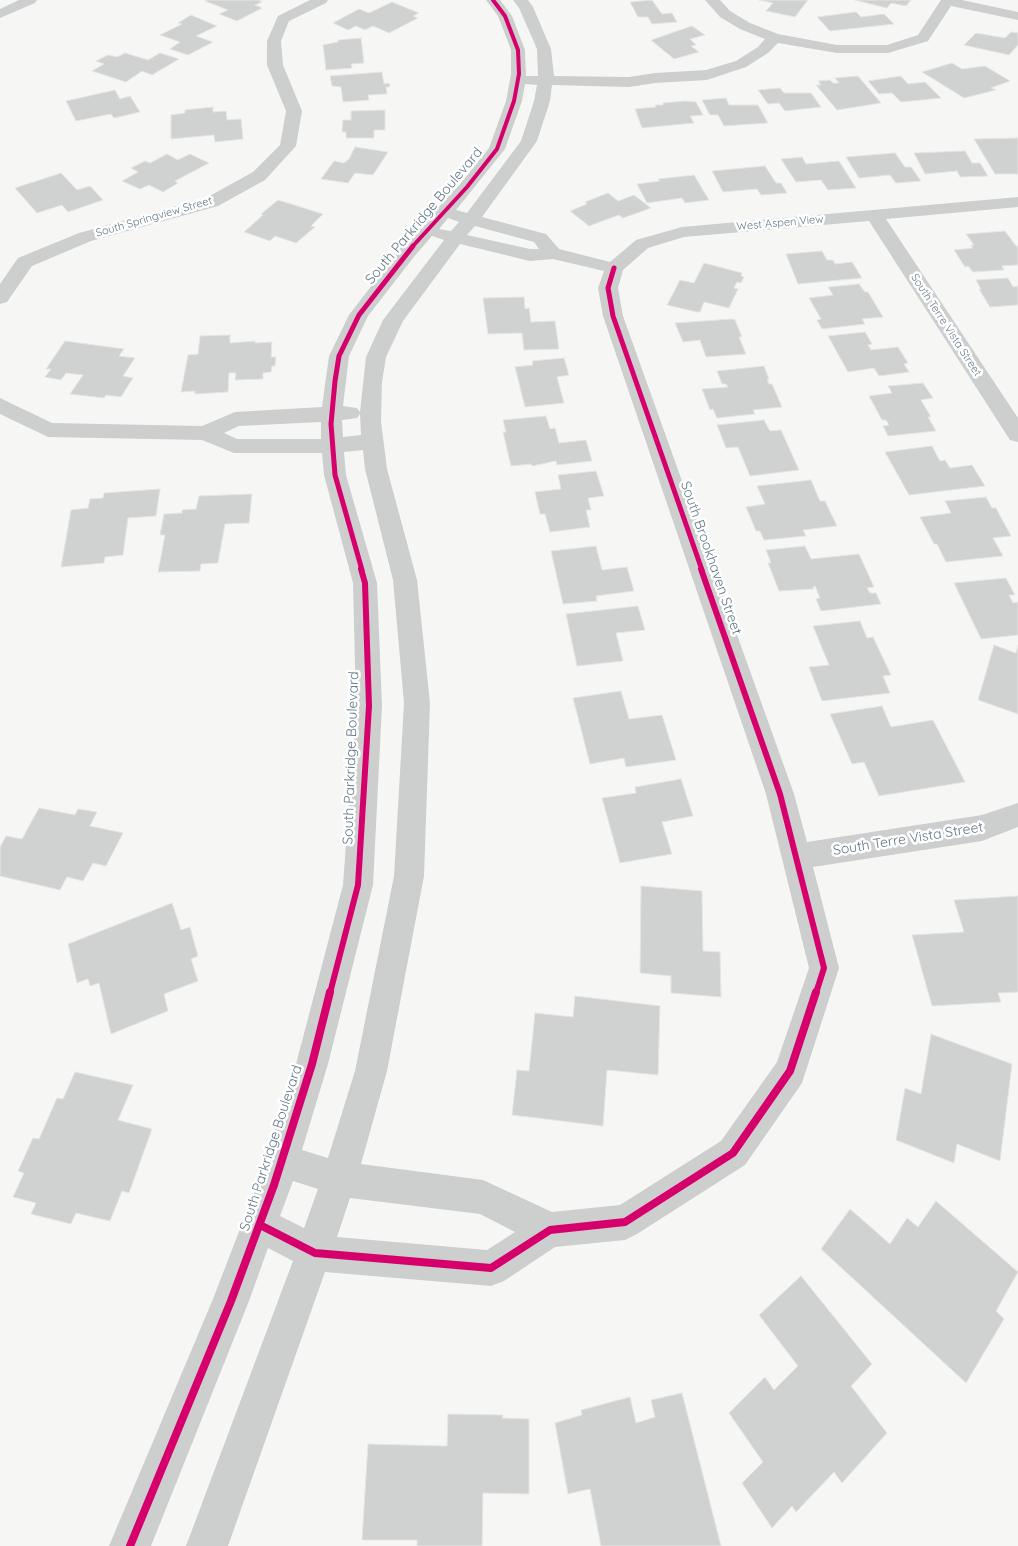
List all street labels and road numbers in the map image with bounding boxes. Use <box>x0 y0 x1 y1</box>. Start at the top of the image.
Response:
street label: South Parkridge Boulevard <box>362 144 486 288</box>
street label: South Springview Street <box>94 194 214 240</box>
street label: West Aspen View <box>736 213 824 233</box>
street label: South Terre Vista Street <box>908 271 984 379</box>
street label: South Brookhaven Street <box>677 479 745 637</box>
street label: South Parkridge Boulevard <box>340 671 362 845</box>
street label: South Terre Vista Street <box>832 819 984 859</box>
street label: South Parkridge Boulevard <box>236 1063 306 1233</box>

